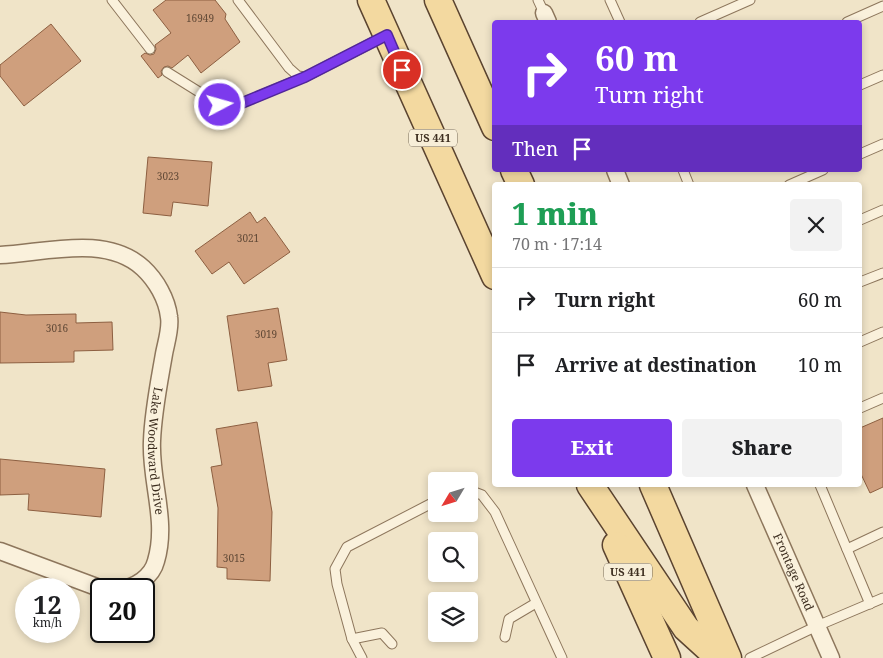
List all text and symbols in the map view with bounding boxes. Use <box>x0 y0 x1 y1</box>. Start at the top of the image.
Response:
house number: 16949 <box>186 11 214 25</box>
text: 60 m <box>595 34 678 81</box>
icon: right <box>512 40 577 105</box>
pin <box>381 49 423 91</box>
icon: arrive <box>388 56 416 84</box>
position arrow <box>193 78 245 130</box>
text: Turn right <box>595 79 704 109</box>
road number: US 441 <box>409 130 457 146</box>
icon: arrive <box>568 135 596 163</box>
text: Then <box>512 136 558 162</box>
house number: 3023 <box>157 169 180 183</box>
text: 1 min <box>512 193 598 234</box>
button: close <box>790 199 842 251</box>
house number: 3021 <box>237 231 259 245</box>
text: 70 m · 17:14 <box>512 233 602 255</box>
icon: right <box>512 286 540 314</box>
text: Turn right <box>555 287 655 313</box>
text: 60 m <box>798 287 842 313</box>
house number: 3016 <box>46 321 69 335</box>
house number: 3019 <box>255 327 277 341</box>
icon: arrive <box>512 351 540 379</box>
text: Arrive at destination <box>555 352 757 378</box>
text: 10 m <box>798 352 842 378</box>
street label: Lake Woodward Drive <box>144 386 168 516</box>
button: Exit <box>512 419 672 477</box>
button: Share <box>682 419 842 477</box>
north arrow <box>428 472 478 522</box>
map controls <box>428 472 478 642</box>
street label: Frontage Road <box>769 530 818 614</box>
button: search <box>428 532 478 582</box>
house number: 3015 <box>223 551 245 565</box>
road number: US 441 <box>604 564 652 580</box>
speed limit sign: 20 <box>90 578 155 643</box>
text: 12 <box>33 587 62 621</box>
button: layers <box>428 592 478 642</box>
text: km/h <box>33 614 62 631</box>

